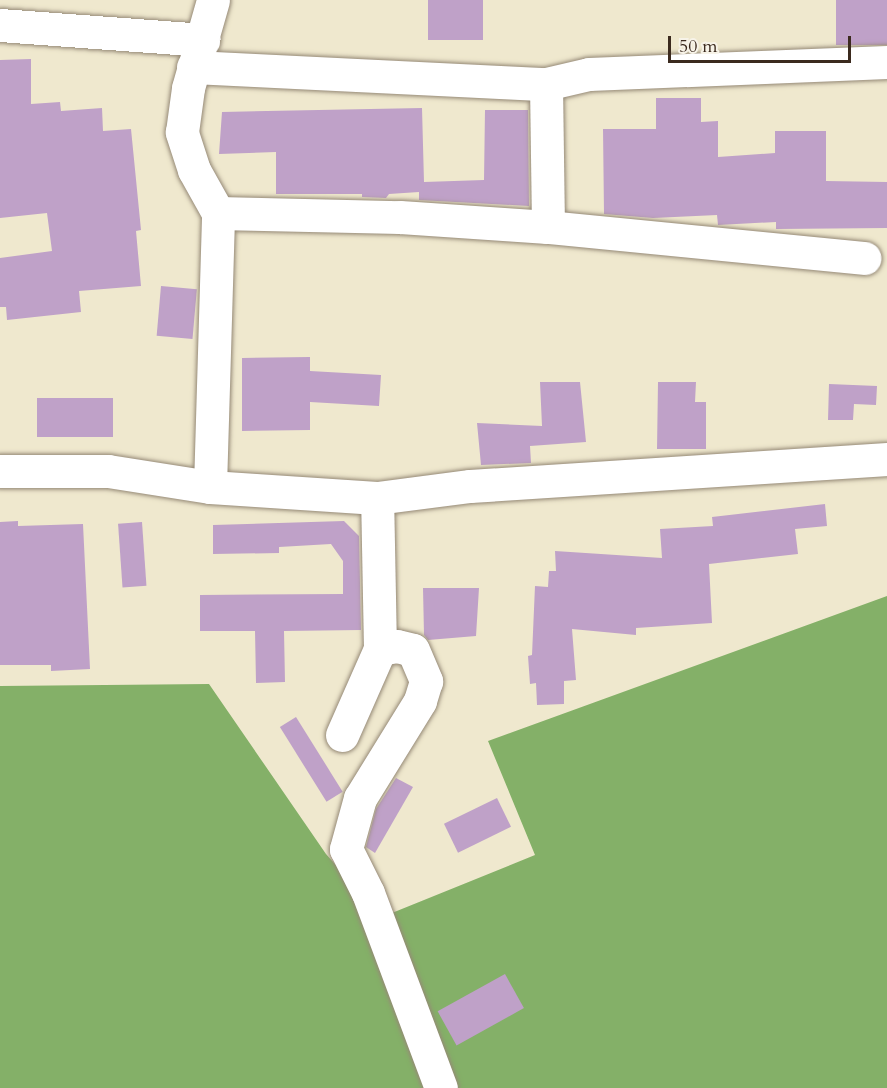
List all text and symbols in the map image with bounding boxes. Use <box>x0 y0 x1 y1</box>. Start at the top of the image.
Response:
scale bar <box>671 24 854 62</box>
text: 50 m <box>679 34 718 59</box>

